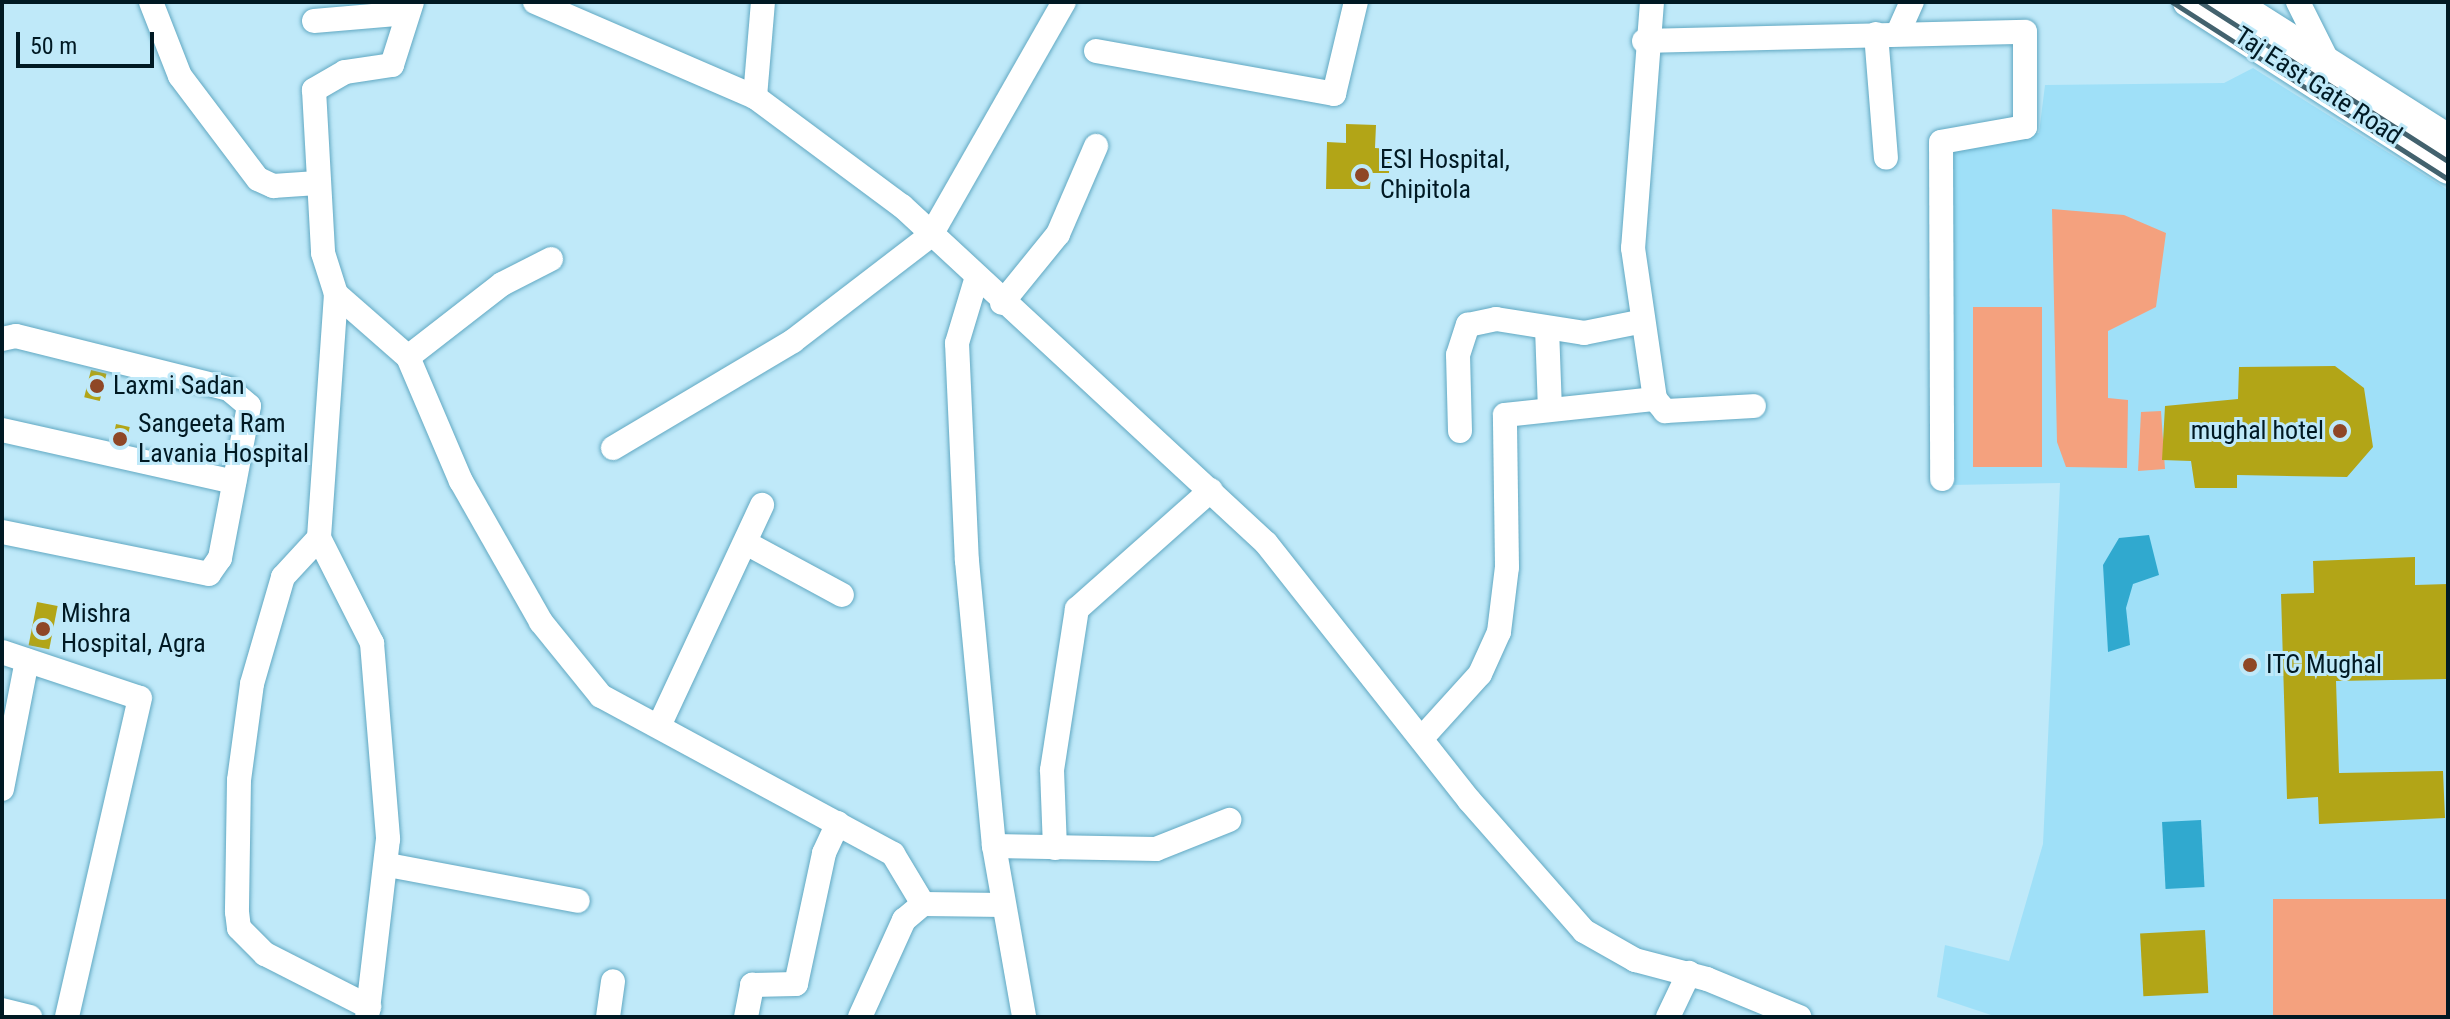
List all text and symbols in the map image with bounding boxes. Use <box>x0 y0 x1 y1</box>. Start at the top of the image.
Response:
scale bar <box>20 16 158 66</box>
street label: Taj East Gate Road <box>2229 20 2407 152</box>
text: 50 m <box>30 32 77 60</box>
place label: ESI Hospital, Chipitola <box>1380 144 1510 206</box>
marker: ESI Hospital, Chipitola <box>1351 164 1373 186</box>
place label: Laxmi Sadan <box>113 370 245 402</box>
marker: Laxmi Sadan <box>88 377 106 395</box>
place label: Sangeeta Ram Lavania Hospital <box>138 408 309 470</box>
place label: mughal hotel <box>2191 415 2324 447</box>
marker: mughal hotel <box>2331 422 2349 440</box>
marker: Sangeeta Ram Lavania Hospital <box>109 428 131 450</box>
place label: Mishra Hospital, Agra <box>61 598 206 660</box>
marker: Mishra Hospital, Agra <box>32 618 54 640</box>
place label: ITC Mughal <box>2266 649 2382 681</box>
marker: ITC Mughal <box>2241 656 2259 674</box>

